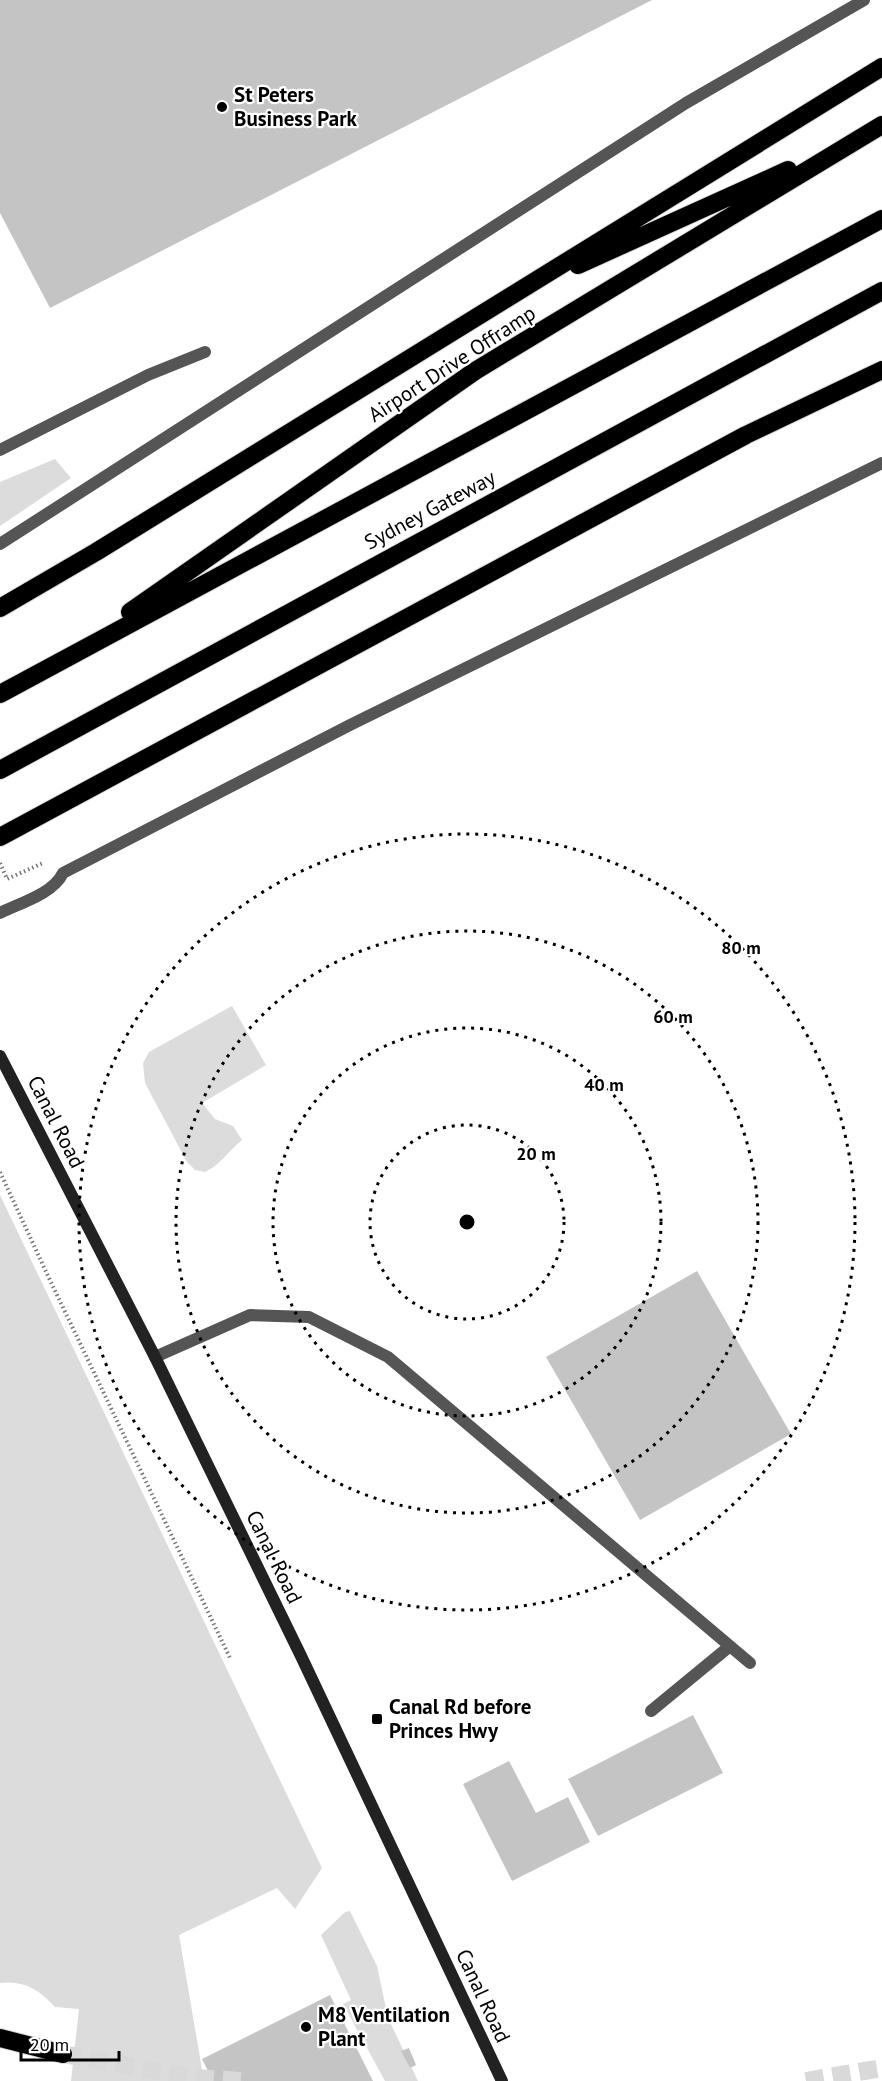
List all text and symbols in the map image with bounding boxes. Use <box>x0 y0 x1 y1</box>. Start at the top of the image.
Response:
place label: St Peters Business Park <box>234 81 358 132</box>
marker: St Peters Business Park <box>215 100 229 114</box>
street label: Airport Drive Offramp <box>363 299 541 428</box>
street label: Sydney Gateway <box>360 464 500 555</box>
text: 80 m <box>721 936 761 959</box>
text: 60 m <box>653 1005 693 1028</box>
street label: Canal Road <box>22 1071 91 1173</box>
text: 40 m <box>584 1073 624 1096</box>
text: 20 m <box>516 1142 556 1165</box>
centre of rings <box>457 1212 477 1232</box>
street label: Canal Road <box>240 1506 309 1608</box>
place label: Canal Rd before Princes Hwy <box>389 1693 531 1744</box>
marker: Canal Rd before Princes Hwy <box>370 1712 384 1726</box>
street label: Canal Road <box>450 1945 517 2047</box>
place label: M8 Ventilation Plant <box>318 2001 450 2052</box>
marker: M8 Ventilation Plant <box>299 2020 313 2034</box>
scale bar <box>21 2024 118 2062</box>
text: 20 m <box>30 2033 69 2056</box>

